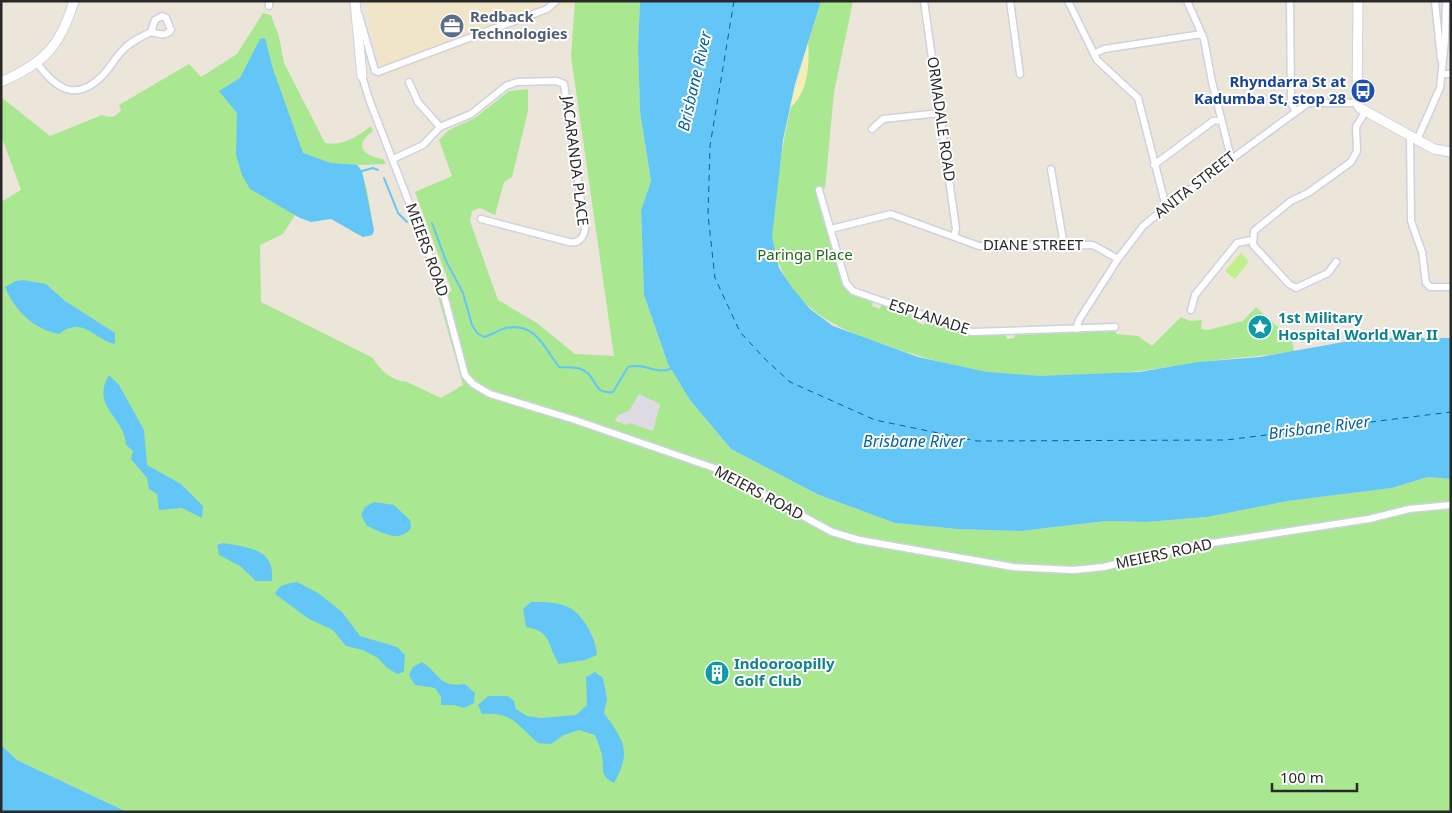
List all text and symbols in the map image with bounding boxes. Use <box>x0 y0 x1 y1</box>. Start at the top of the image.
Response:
place label: Redback Technologies <box>470 6 567 43</box>
office icon: Redback Technologies <box>439 13 465 39</box>
water label: Brisbane River <box>672 28 716 133</box>
street label: ORMADALE ROAD <box>923 55 961 183</box>
place label: Rhyndarra St at Kadumba St, stop 28 <box>1194 71 1346 108</box>
bus stop icon: Rhyndarra St at Kadumba St, stop 28 <box>1350 78 1376 104</box>
street label: JACARANDA PLACE <box>558 93 594 227</box>
street label: ANITA STREET <box>1150 146 1240 222</box>
street label: MEIERS ROAD <box>402 200 454 299</box>
street label: DIANE STREET <box>983 234 1084 254</box>
park label: Paringa Place <box>757 244 853 264</box>
street label: ESPLANADE <box>887 294 972 338</box>
place label: 1st Military Hospital World War II <box>1278 307 1438 344</box>
place icon: 1st Military Hospital World War II <box>1247 314 1273 340</box>
water label: Brisbane River <box>1267 410 1372 444</box>
water label: Brisbane River <box>863 430 966 452</box>
street label: MEIERS ROAD <box>711 460 808 524</box>
street label: MEIERS ROAD <box>1114 533 1214 573</box>
place label: Indooroopilly Golf Club <box>734 653 835 690</box>
building icon: Indooroopilly Golf Club <box>704 660 730 686</box>
scale bar <box>1272 760 1357 792</box>
text: 100 m <box>1280 767 1324 787</box>

